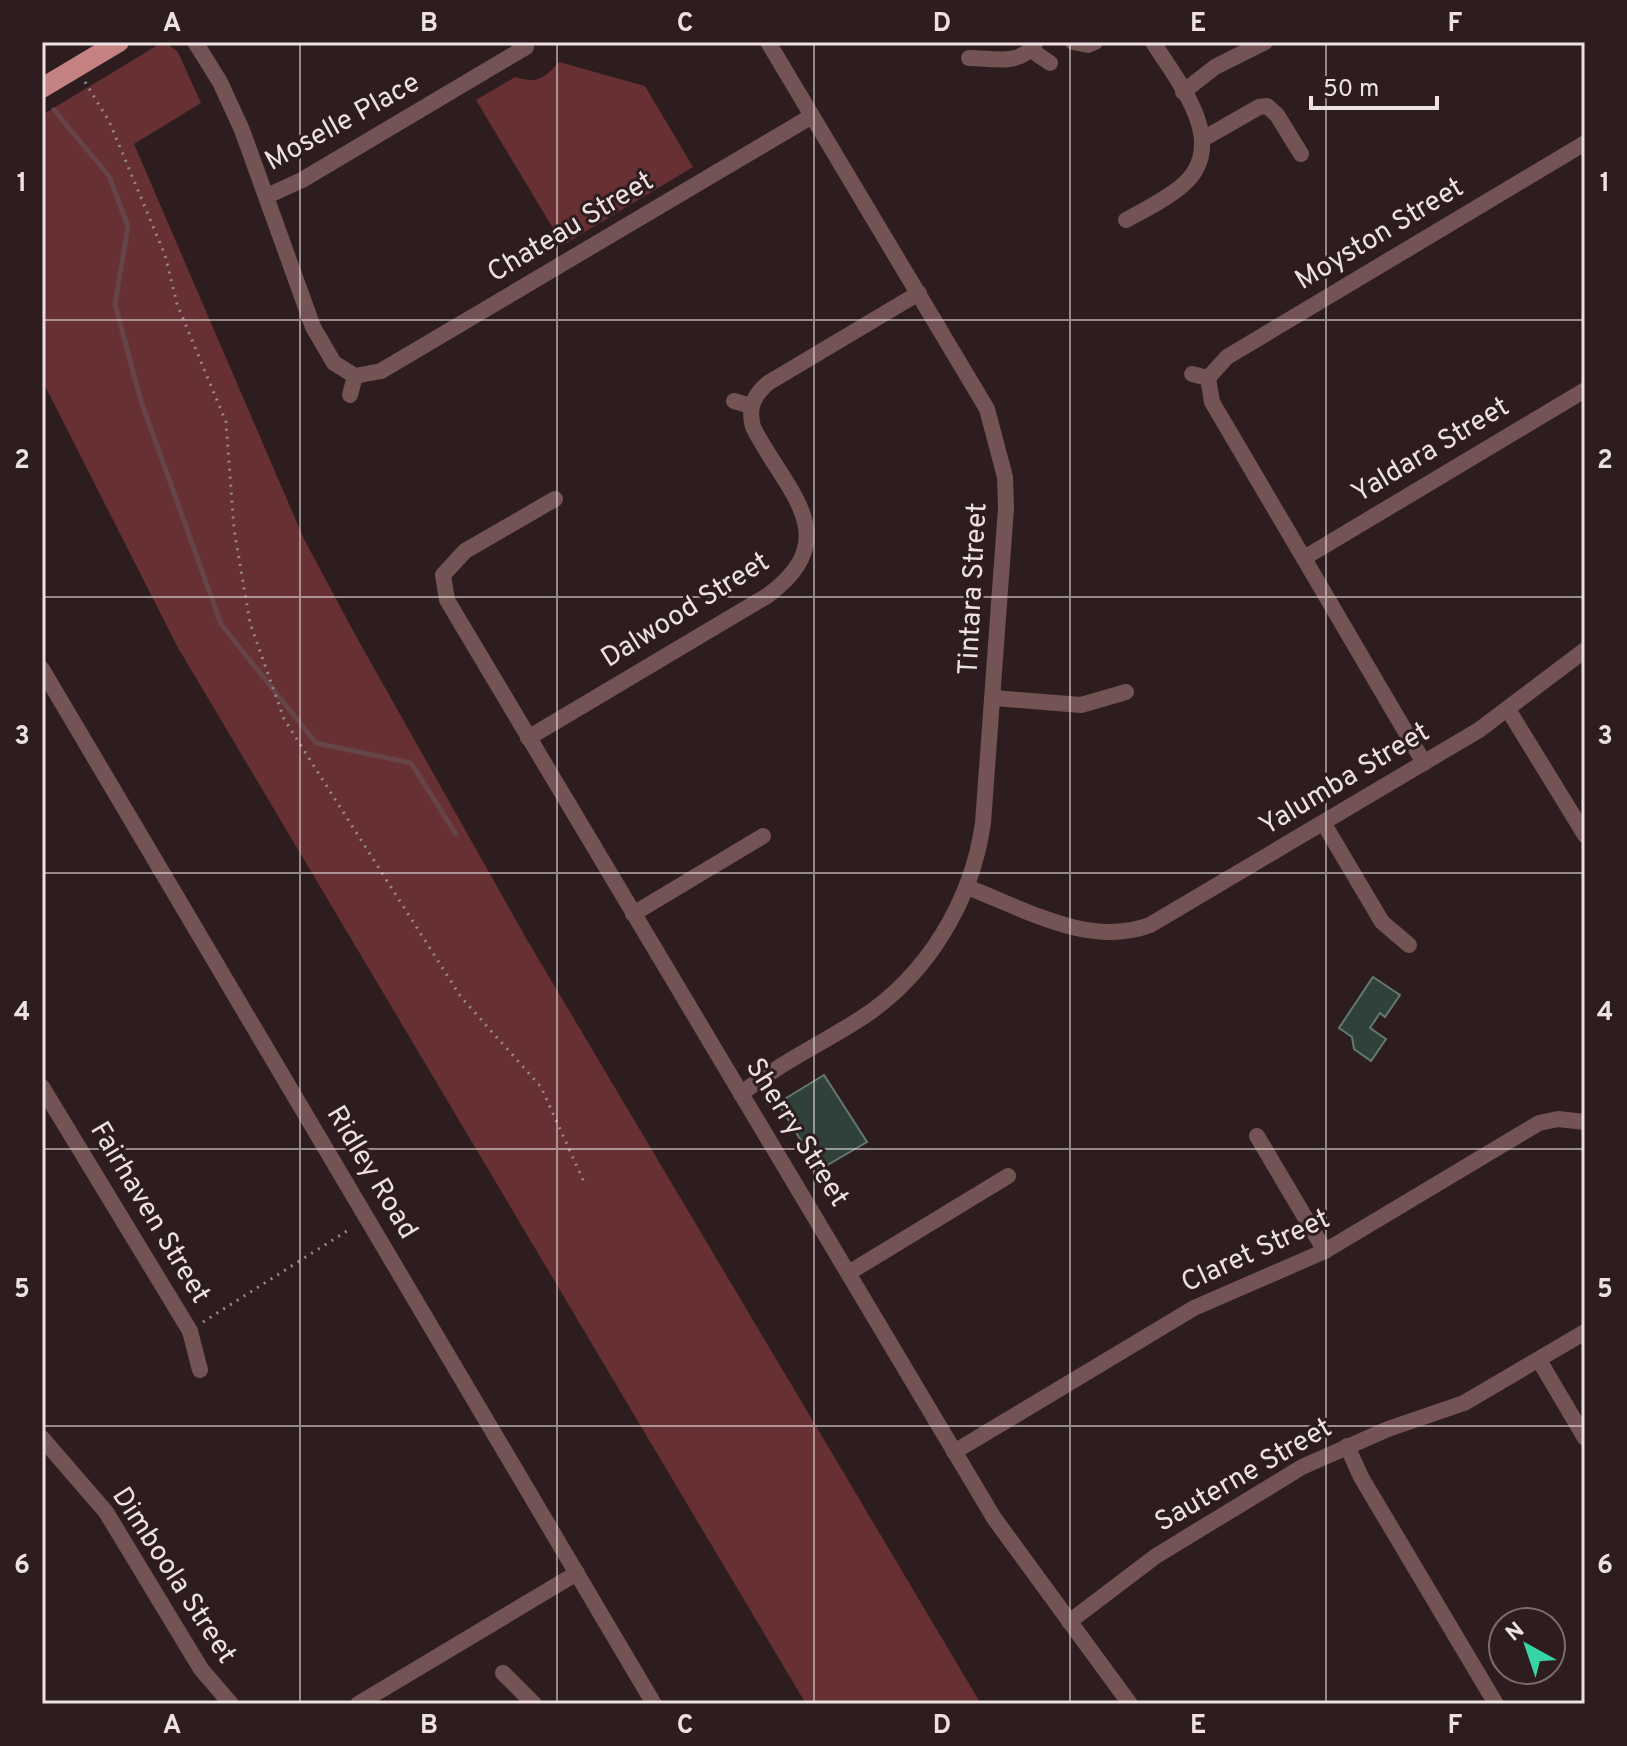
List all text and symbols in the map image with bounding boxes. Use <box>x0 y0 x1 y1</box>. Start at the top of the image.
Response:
text: A <box>163 8 181 41</box>
text: B <box>420 8 438 41</box>
text: C <box>677 8 693 41</box>
text: D <box>933 8 951 41</box>
text: E <box>1190 8 1206 41</box>
text: F <box>1448 8 1463 41</box>
scale bar <box>1311 60 1437 110</box>
street label: Moselle Place <box>259 66 427 180</box>
text: 50 m <box>1323 75 1379 105</box>
street label: Chateau Street <box>481 164 661 292</box>
text: 1 <box>17 168 27 201</box>
text: 1 <box>1600 168 1610 201</box>
street label: Moyston Street <box>1289 171 1471 299</box>
street label: Yaldara Street <box>1346 390 1516 512</box>
text: 2 <box>14 445 30 478</box>
text: 2 <box>1597 445 1613 478</box>
street label: Tintara Street <box>952 502 996 676</box>
street label: Dalwood Street <box>595 545 777 677</box>
street label: Yalumba Street <box>1253 715 1437 845</box>
text: 3 <box>14 721 30 754</box>
text: 3 <box>1597 721 1613 754</box>
text: 4 <box>14 997 30 1030</box>
text: 4 <box>1597 997 1613 1030</box>
street label: Sherry Street <box>736 1052 856 1214</box>
street label: Ridley Road <box>317 1100 425 1246</box>
street label: Fairhaven Street <box>81 1116 217 1310</box>
street label: Claret Street <box>1176 1202 1336 1302</box>
text: 5 <box>14 1274 30 1307</box>
text: 5 <box>1597 1274 1613 1307</box>
street label: Sauterne Street <box>1149 1411 1339 1541</box>
street label: Dimboola Street <box>102 1481 244 1671</box>
text: 6 <box>14 1550 30 1583</box>
text: 6 <box>1597 1550 1613 1583</box>
north arrow <box>1487 1606 1567 1686</box>
text: N <box>1501 1617 1530 1648</box>
text: A <box>163 1710 181 1743</box>
text: B <box>420 1710 438 1743</box>
text: C <box>677 1710 693 1743</box>
text: D <box>933 1710 951 1743</box>
text: E <box>1190 1710 1206 1743</box>
text: F <box>1448 1710 1463 1743</box>

